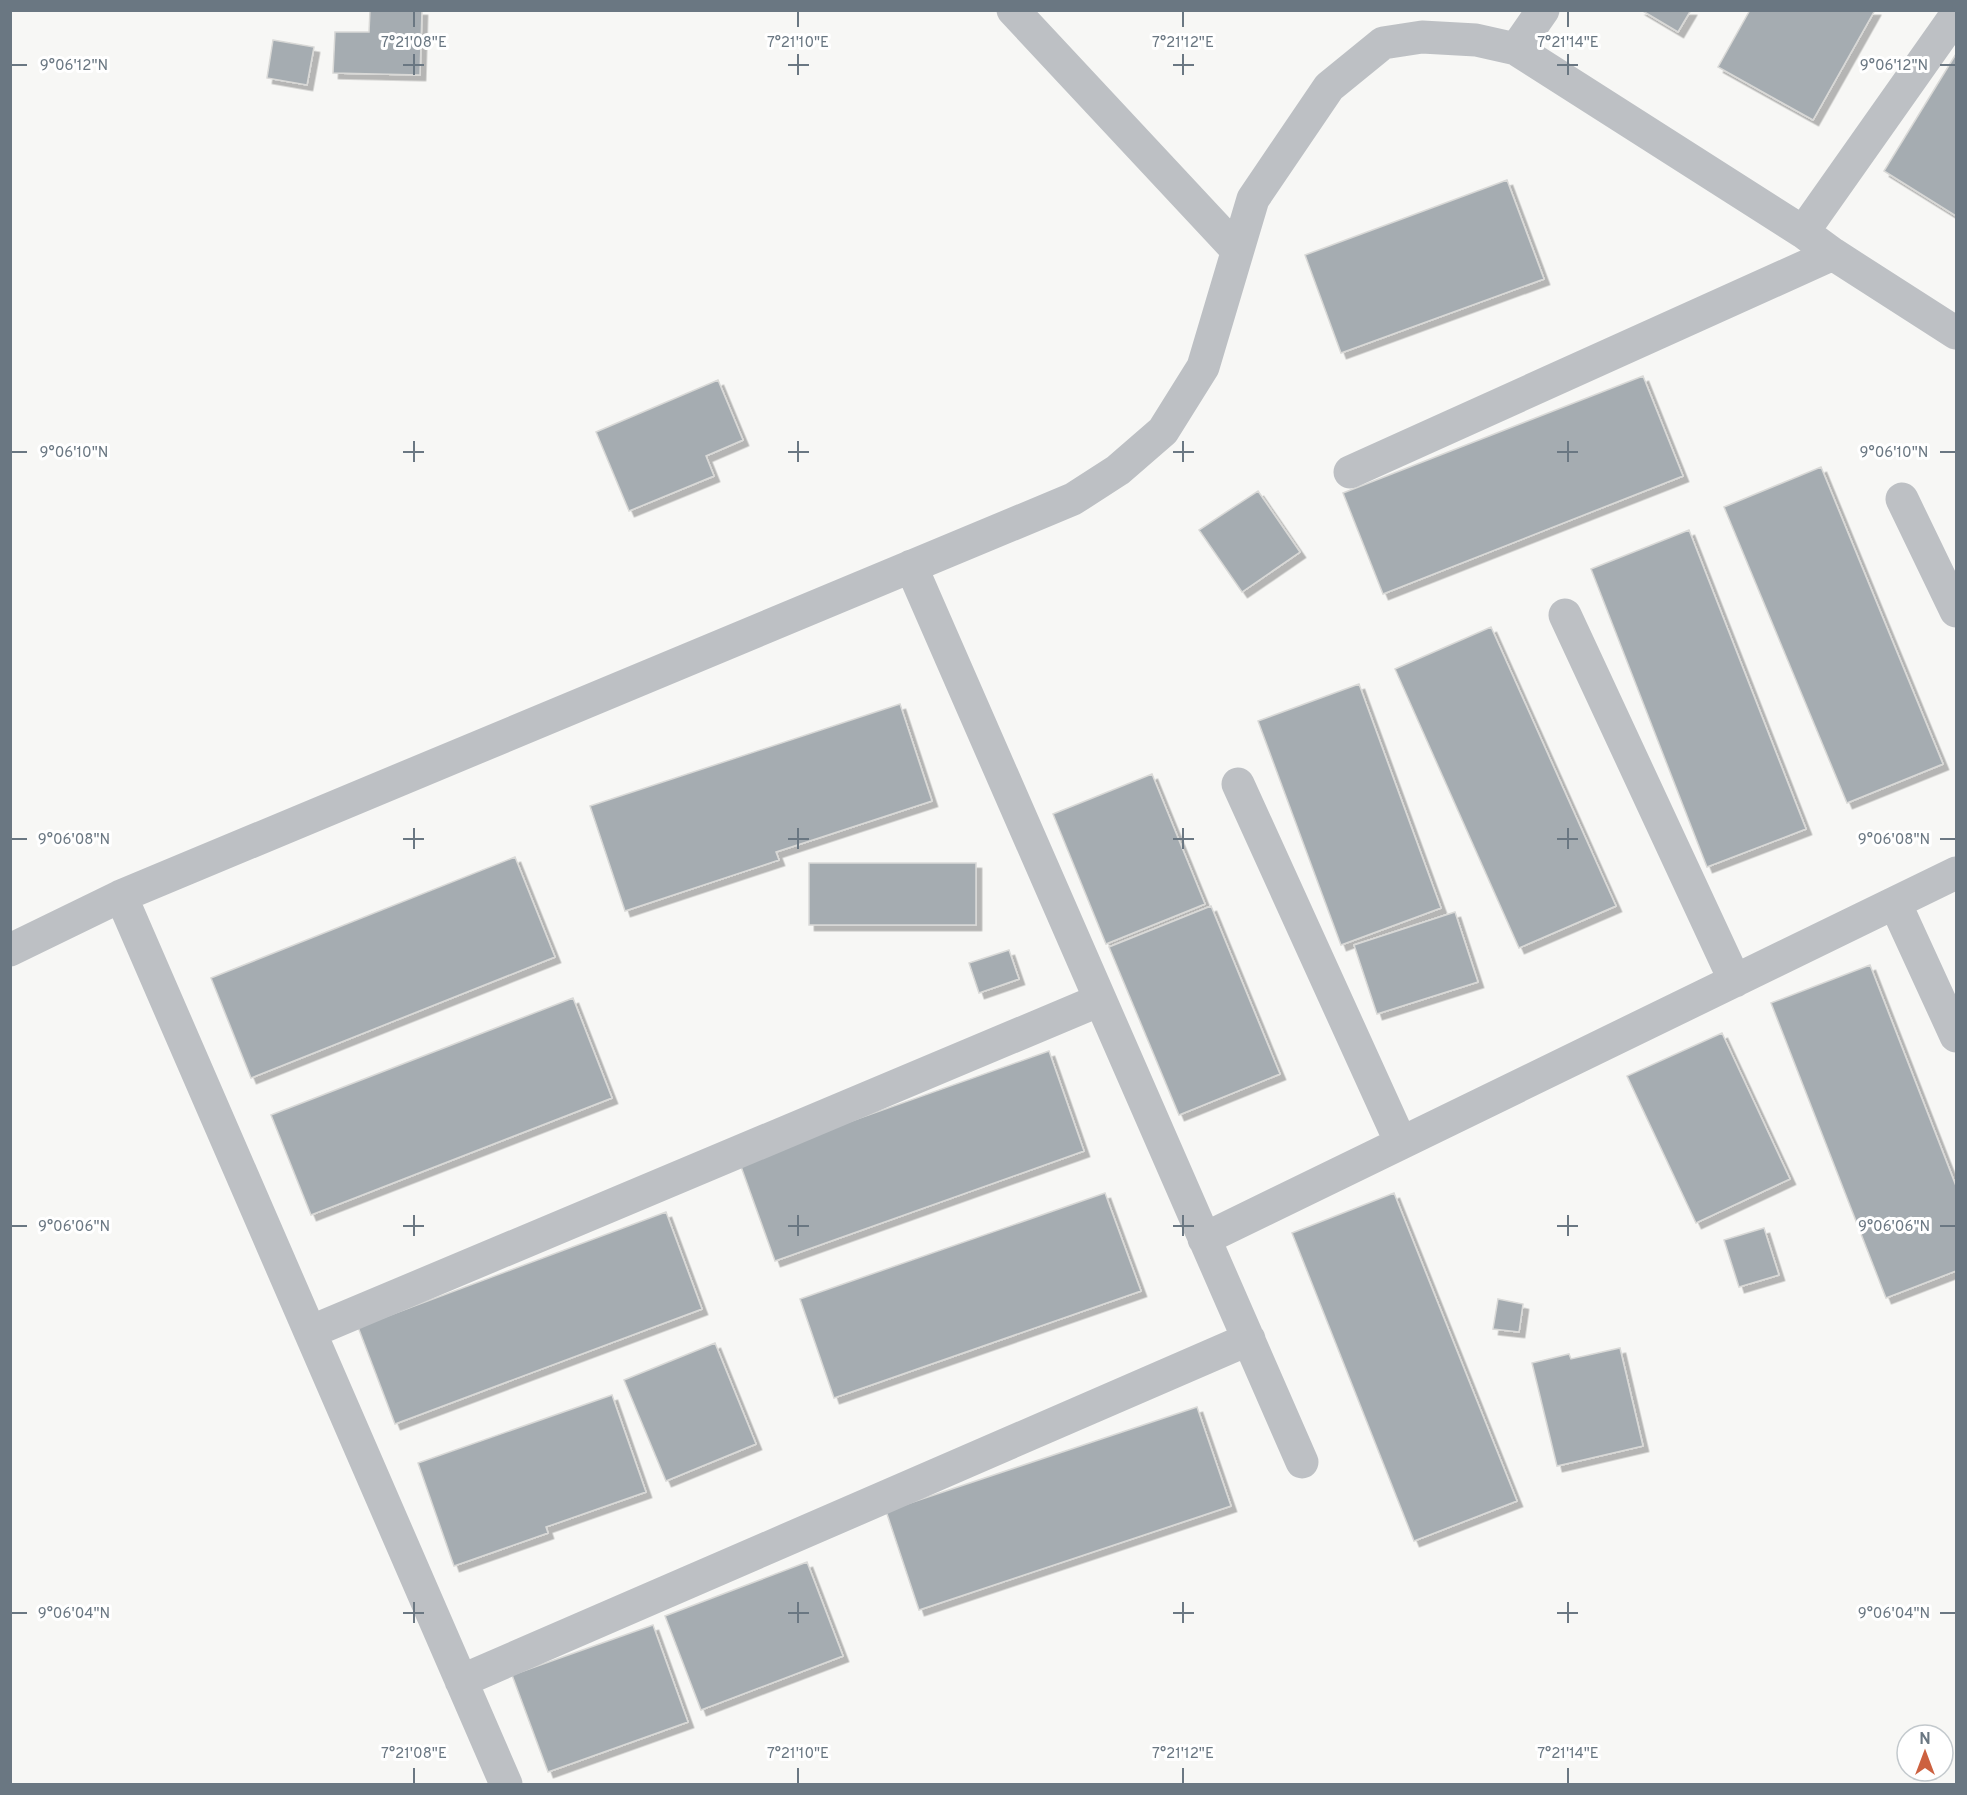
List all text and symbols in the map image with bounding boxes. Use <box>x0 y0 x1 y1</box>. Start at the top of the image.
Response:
text: 7°21'08"E <box>381 34 447 53</box>
text: 7°21'10"E <box>767 34 829 53</box>
text: 7°21'12"E <box>1152 34 1214 53</box>
text: 7°21'14"E <box>1537 34 1599 53</box>
text: 9°06'12"N <box>40 57 108 76</box>
text: 9°06'12"N <box>1860 57 1928 76</box>
text: 9°06'10"N <box>40 444 108 463</box>
text: 9°06'10"N <box>1860 444 1928 463</box>
text: 9°06'08"N <box>38 831 110 850</box>
text: 9°06'08"N <box>1858 831 1930 850</box>
text: 9°06'06"N <box>38 1218 110 1237</box>
text: 9°06'06"N <box>1858 1218 1930 1237</box>
text: 9°06'04"N <box>38 1605 110 1624</box>
text: 9°06'04"N <box>1858 1605 1930 1624</box>
north arrow <box>1895 1723 1955 1783</box>
text: N <box>1919 1730 1931 1750</box>
text: 7°21'08"E <box>381 1745 447 1764</box>
text: 7°21'10"E <box>767 1745 829 1764</box>
text: 7°21'12"E <box>1152 1745 1214 1764</box>
text: 7°21'14"E <box>1537 1745 1599 1764</box>

